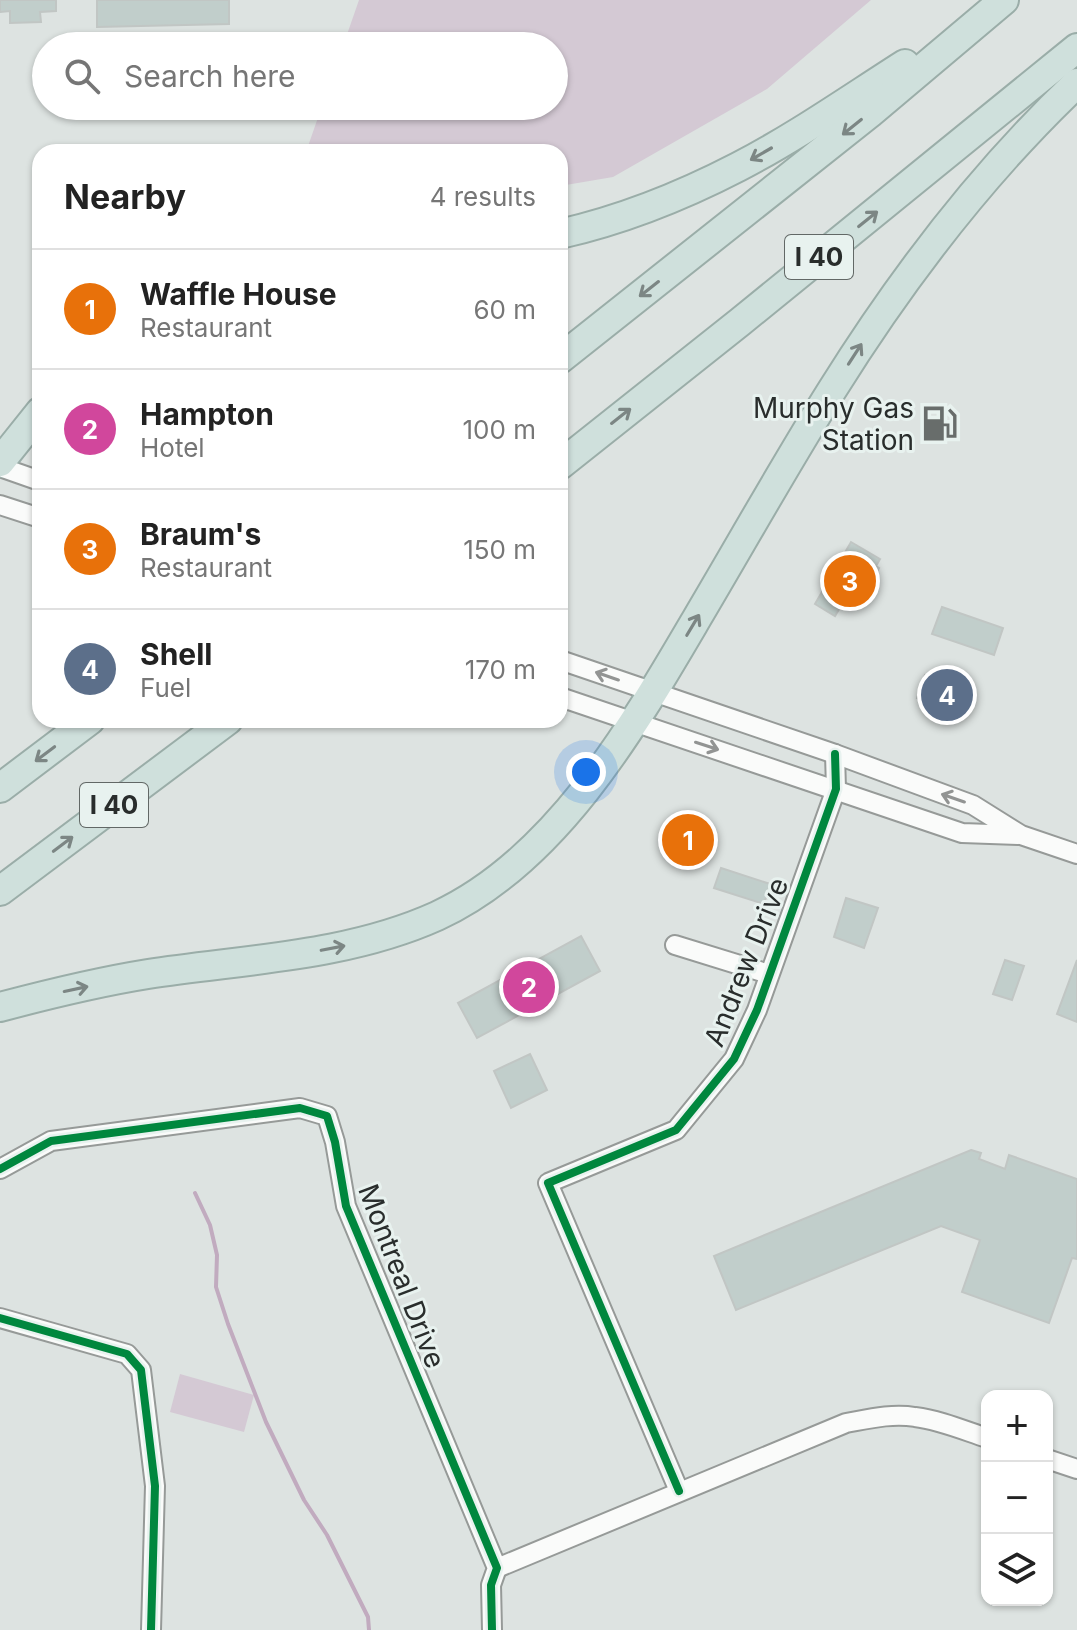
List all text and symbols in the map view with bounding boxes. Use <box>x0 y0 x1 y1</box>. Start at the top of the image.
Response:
search box <box>32 32 568 120</box>
icon: search <box>60 54 104 98</box>
text: Search here <box>124 58 296 94</box>
one-way arrow <box>842 118 863 136</box>
one-way arrow <box>749 147 773 162</box>
text: Nearby <box>64 176 186 217</box>
text: 4 results <box>430 181 536 212</box>
one-way arrow <box>857 210 878 227</box>
road number: I 40 <box>785 235 853 279</box>
text: Waffle House <box>140 276 337 312</box>
one-way arrow <box>639 281 660 298</box>
text: 1 <box>84 294 96 325</box>
text: 60 m <box>473 294 536 325</box>
text: Restaurant <box>140 312 272 343</box>
one-way arrow <box>847 343 863 366</box>
place label: Murphy Gas Station <box>753 391 914 457</box>
text: Hampton <box>140 396 274 432</box>
fuel station icon: Murphy Gas Station <box>921 405 959 443</box>
one-way arrow <box>610 407 631 425</box>
text: 2 <box>82 414 98 445</box>
text: 100 m <box>463 414 536 445</box>
text: Hotel <box>140 432 205 463</box>
text: Braum's <box>140 516 261 552</box>
text: 3 <box>82 534 98 565</box>
text: 150 m <box>463 534 536 565</box>
pin: 3 <box>824 551 876 611</box>
text: Restaurant <box>140 552 272 583</box>
one-way arrow <box>685 614 701 637</box>
text: Shell <box>140 636 212 672</box>
text: 4 <box>81 654 99 685</box>
text: 170 m <box>465 654 536 685</box>
pin: 4 <box>921 665 973 725</box>
one-way arrow <box>594 668 619 683</box>
text: Fuel <box>140 672 191 703</box>
one-way arrow <box>694 740 719 754</box>
one-way arrow <box>35 745 56 762</box>
your location <box>566 752 606 792</box>
road number: I 40 <box>80 783 148 827</box>
one-way arrow <box>941 790 965 804</box>
pin: 1 <box>662 810 714 870</box>
one-way arrow <box>51 836 73 853</box>
street label: Andrew Drive <box>697 873 795 1051</box>
one-way arrow <box>319 940 345 955</box>
pin: 2 <box>503 957 555 1017</box>
one-way arrow <box>63 980 88 995</box>
street label: Montreal Drive <box>351 1179 453 1373</box>
map controls <box>981 1390 1053 1606</box>
button: + <box>981 1390 1053 1462</box>
button: − <box>981 1462 1053 1534</box>
button: layers <box>981 1534 1053 1606</box>

